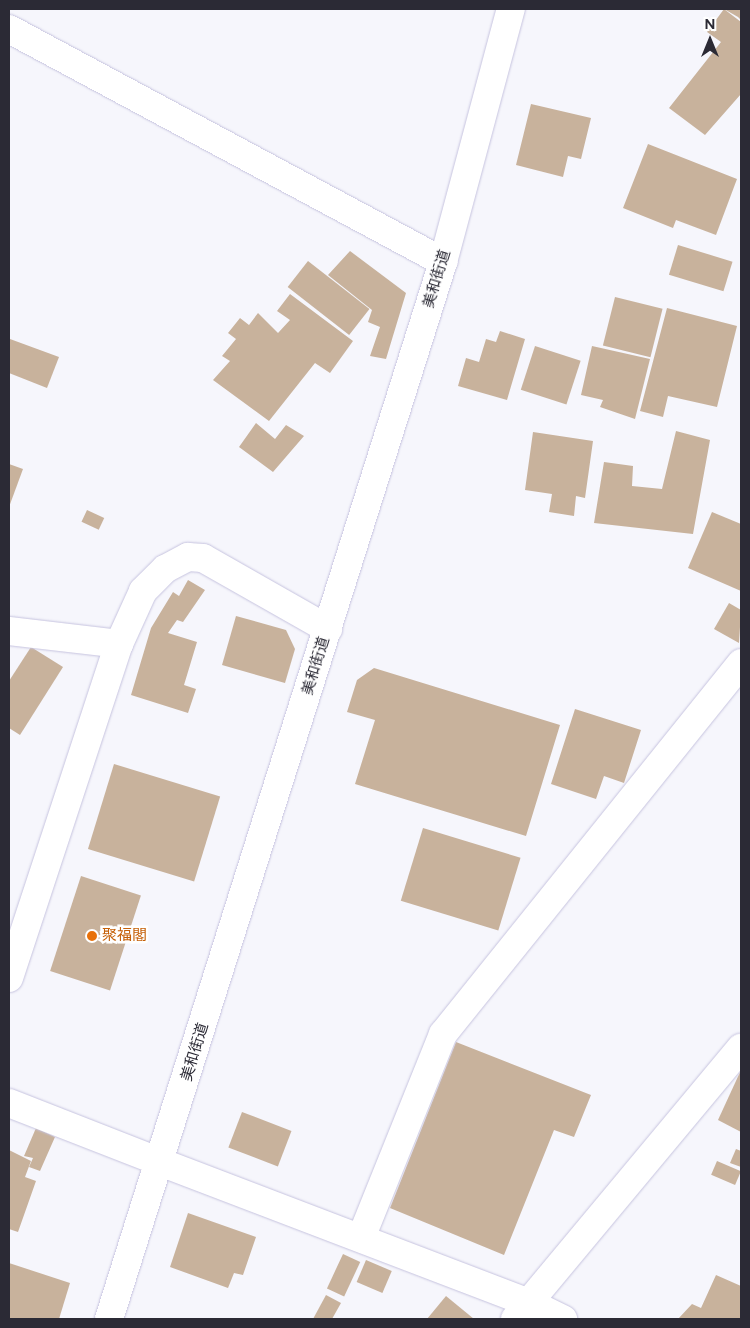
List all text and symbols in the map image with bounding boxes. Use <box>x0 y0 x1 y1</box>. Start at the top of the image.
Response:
north arrow <box>685 15 735 65</box>
text: N <box>705 16 715 33</box>
street label: 美和街道 <box>420 248 454 310</box>
street label: 美和街道 <box>299 635 333 697</box>
place label: 聚福閣 <box>102 927 147 945</box>
marker: 聚福閣 <box>86 930 98 942</box>
street label: 美和街道 <box>178 1021 212 1083</box>

